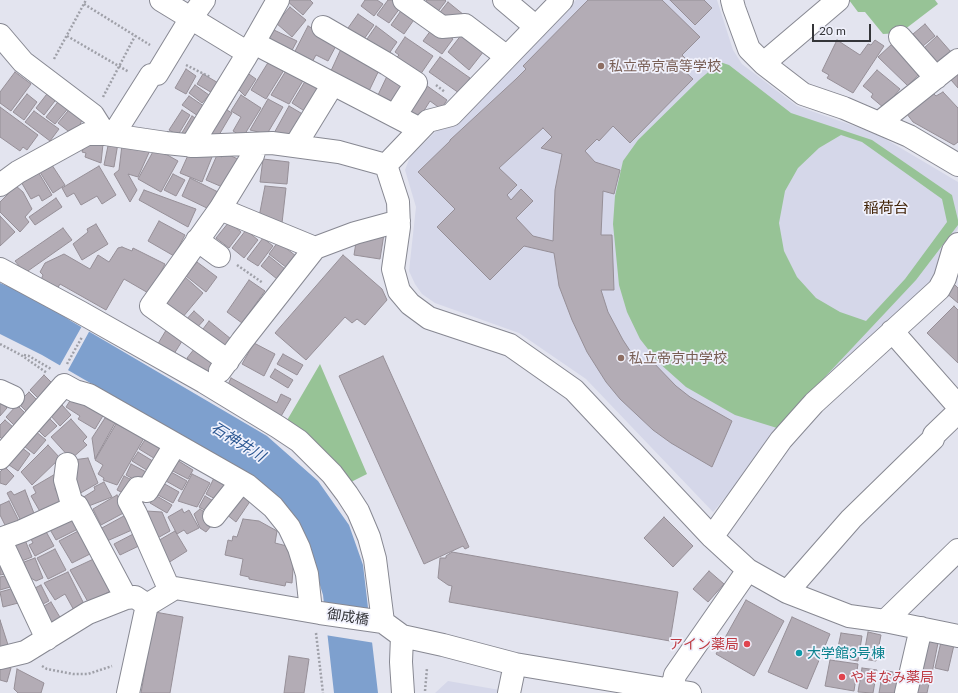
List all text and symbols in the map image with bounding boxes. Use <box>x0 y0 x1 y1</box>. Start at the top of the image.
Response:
scale bar <box>814 16 873 42</box>
text: 20 m <box>819 23 846 38</box>
place label: 私立帝京高等学校 <box>609 58 721 74</box>
marker: 私立帝京高等学校 <box>596 61 606 71</box>
district label: 稲荷台 <box>864 199 908 217</box>
place label: 私立帝京中学校 <box>629 350 727 366</box>
marker: 私立帝京中学校 <box>616 353 626 363</box>
water label: 石神井川 <box>208 418 268 466</box>
street label: 御成橋 <box>326 605 370 629</box>
place label: アイン薬局 <box>669 636 739 652</box>
marker: アイン薬局 <box>742 639 752 649</box>
place label: 大学館3号棟 <box>807 645 885 661</box>
marker: 大学館3号棟 <box>794 648 804 658</box>
place label: やまなみ薬局 <box>850 669 934 685</box>
marker: やまなみ薬局 <box>837 672 847 682</box>

